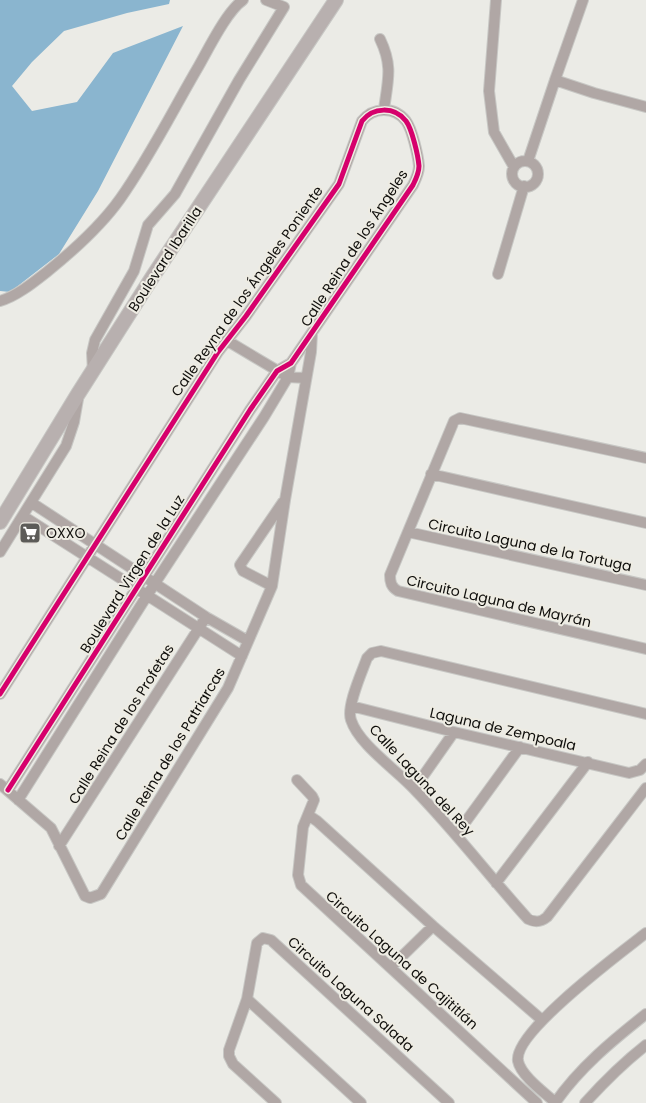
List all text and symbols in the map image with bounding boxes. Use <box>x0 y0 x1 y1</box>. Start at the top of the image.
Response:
street label: Calle Reina de los Ángeles <box>296 166 412 330</box>
street label: Calle Reyna de los Ángeles Poniente <box>166 181 328 400</box>
street label: Boulevard Ibarilla <box>123 202 207 316</box>
street label: Boulevard Virgen de la Luz <box>75 491 189 657</box>
street label: Circuito Laguna de la Tortuga <box>426 514 634 576</box>
supermarket icon: OXXO <box>18 521 42 545</box>
place label: OXXO <box>46 523 85 543</box>
street label: Circuito Laguna de Mayrán <box>405 570 593 632</box>
street label: Calle Reina de los Profetas <box>63 640 179 808</box>
street label: Calle Reina de los Patriarcas <box>110 664 230 844</box>
street label: Laguna de Zempoala <box>428 702 578 756</box>
street label: Calle Laguna del Rey <box>365 720 479 840</box>
street label: Circuito Laguna de Cajititlán <box>321 886 483 1034</box>
street label: Circuito Laguna Salada <box>283 932 419 1056</box>

